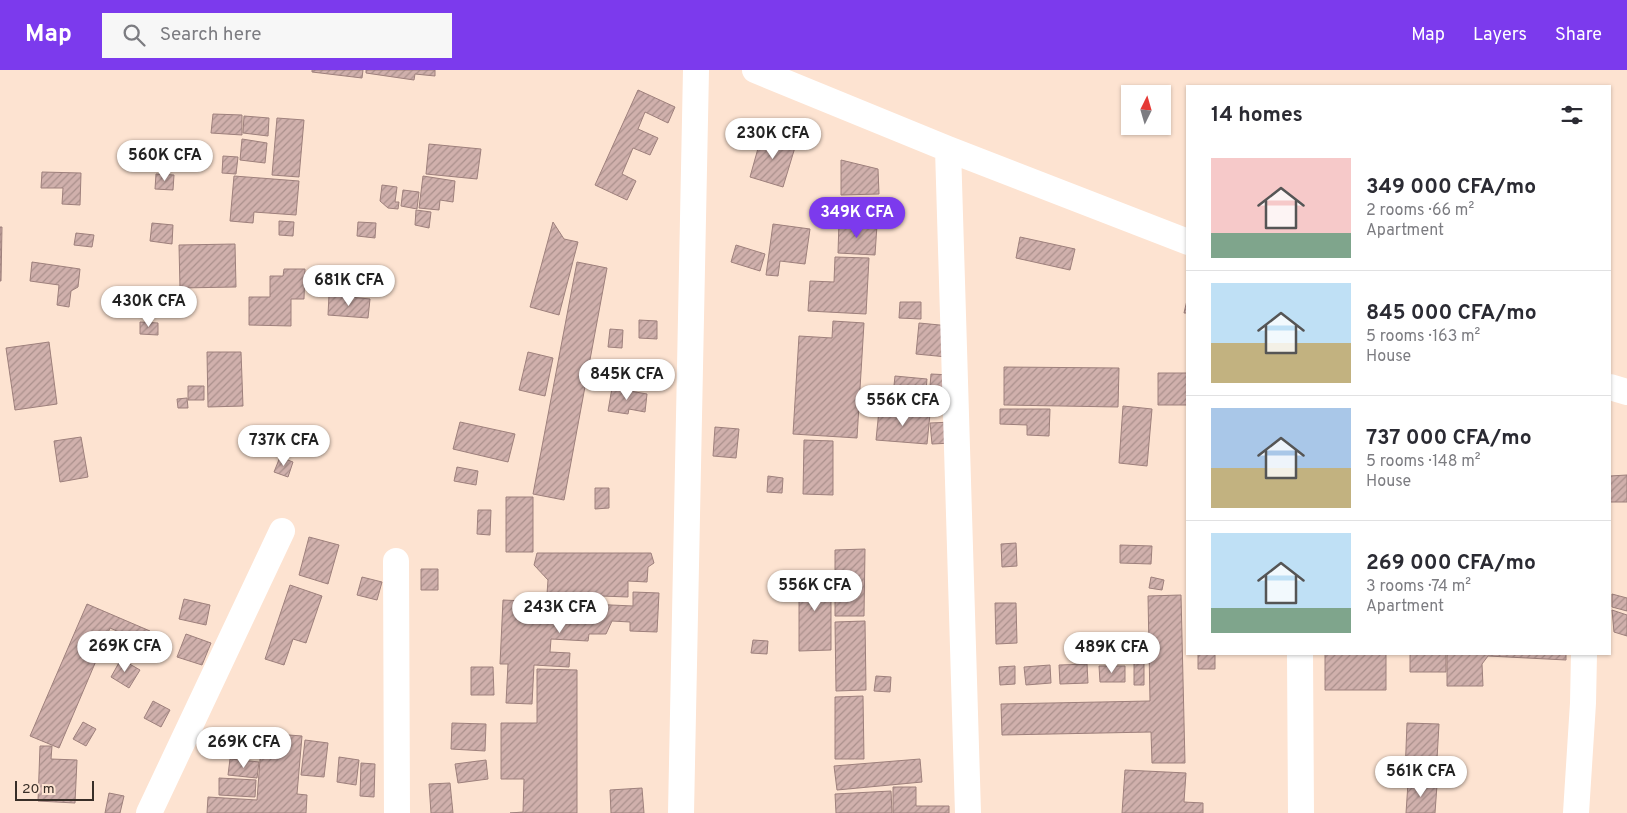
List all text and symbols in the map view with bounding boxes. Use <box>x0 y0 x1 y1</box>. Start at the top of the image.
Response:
search box <box>102 13 452 58</box>
text: Map <box>25 20 72 50</box>
icon: search <box>120 21 148 49</box>
text: Search here <box>160 23 261 47</box>
text: Map <box>1411 24 1445 47</box>
text: Layers <box>1473 24 1527 47</box>
text: Share <box>1555 24 1602 47</box>
north arrow <box>1121 85 1171 135</box>
map controls <box>1121 85 1171 135</box>
icon: filters <box>1558 101 1586 129</box>
text: 14 homes <box>1211 102 1303 129</box>
pin: 230K CFA <box>721 118 825 160</box>
text: 230K CFA <box>736 124 810 144</box>
pin: 560K CFA <box>113 140 217 182</box>
text: 560K CFA <box>128 146 202 166</box>
text: 349 000 CFA/mo <box>1366 174 1536 201</box>
icon: home <box>1251 178 1311 238</box>
pin: 349K CFA <box>805 196 909 239</box>
text: 2 rooms · 66 m² <box>1366 201 1474 221</box>
text: 349K CFA <box>820 203 894 223</box>
text: Apartment <box>1366 221 1444 241</box>
pin: 681K CFA <box>297 264 401 307</box>
text: 681K CFA <box>314 271 384 291</box>
pin: 430K CFA <box>97 286 201 328</box>
text: 430K CFA <box>112 292 186 312</box>
text: 845 000 CFA/mo <box>1366 300 1537 327</box>
icon: home <box>1251 303 1311 363</box>
text: 5 rooms · 163 m² <box>1366 327 1480 347</box>
text: House <box>1366 347 1411 367</box>
pin: 845K CFA <box>575 358 679 401</box>
text: 845K CFA <box>590 365 664 385</box>
pin: 556K CFA <box>851 384 955 427</box>
text: 556K CFA <box>866 391 940 411</box>
pin: 737K CFA <box>232 424 336 467</box>
text: 737 000 CFA/mo <box>1366 425 1532 452</box>
icon: home <box>1251 428 1311 488</box>
text: 737K CFA <box>249 431 319 451</box>
text: 5 rooms · 148 m² <box>1366 452 1481 472</box>
text: House <box>1366 472 1411 492</box>
text: 269 000 CFA/mo <box>1366 550 1536 577</box>
icon: home <box>1251 553 1311 613</box>
pin: 556K CFA <box>763 570 867 612</box>
text: 556K CFA <box>778 576 852 596</box>
text: 3 rooms · 74 m² <box>1366 577 1471 597</box>
pin: 243K CFA <box>508 592 612 634</box>
text: Apartment <box>1366 597 1444 617</box>
text: 243K CFA <box>523 598 597 618</box>
pin: 269K CFA <box>73 630 177 673</box>
pin: 489K CFA <box>1060 632 1164 674</box>
text: 269K CFA <box>88 637 162 657</box>
text: 489K CFA <box>1075 638 1149 658</box>
pin: 269K CFA <box>192 726 296 769</box>
text: 269K CFA <box>207 733 281 753</box>
pin: 561K CFA <box>1369 756 1473 798</box>
text: 561K CFA <box>1386 762 1456 782</box>
scale bar <box>15 778 94 801</box>
text: 20 m <box>22 781 55 798</box>

